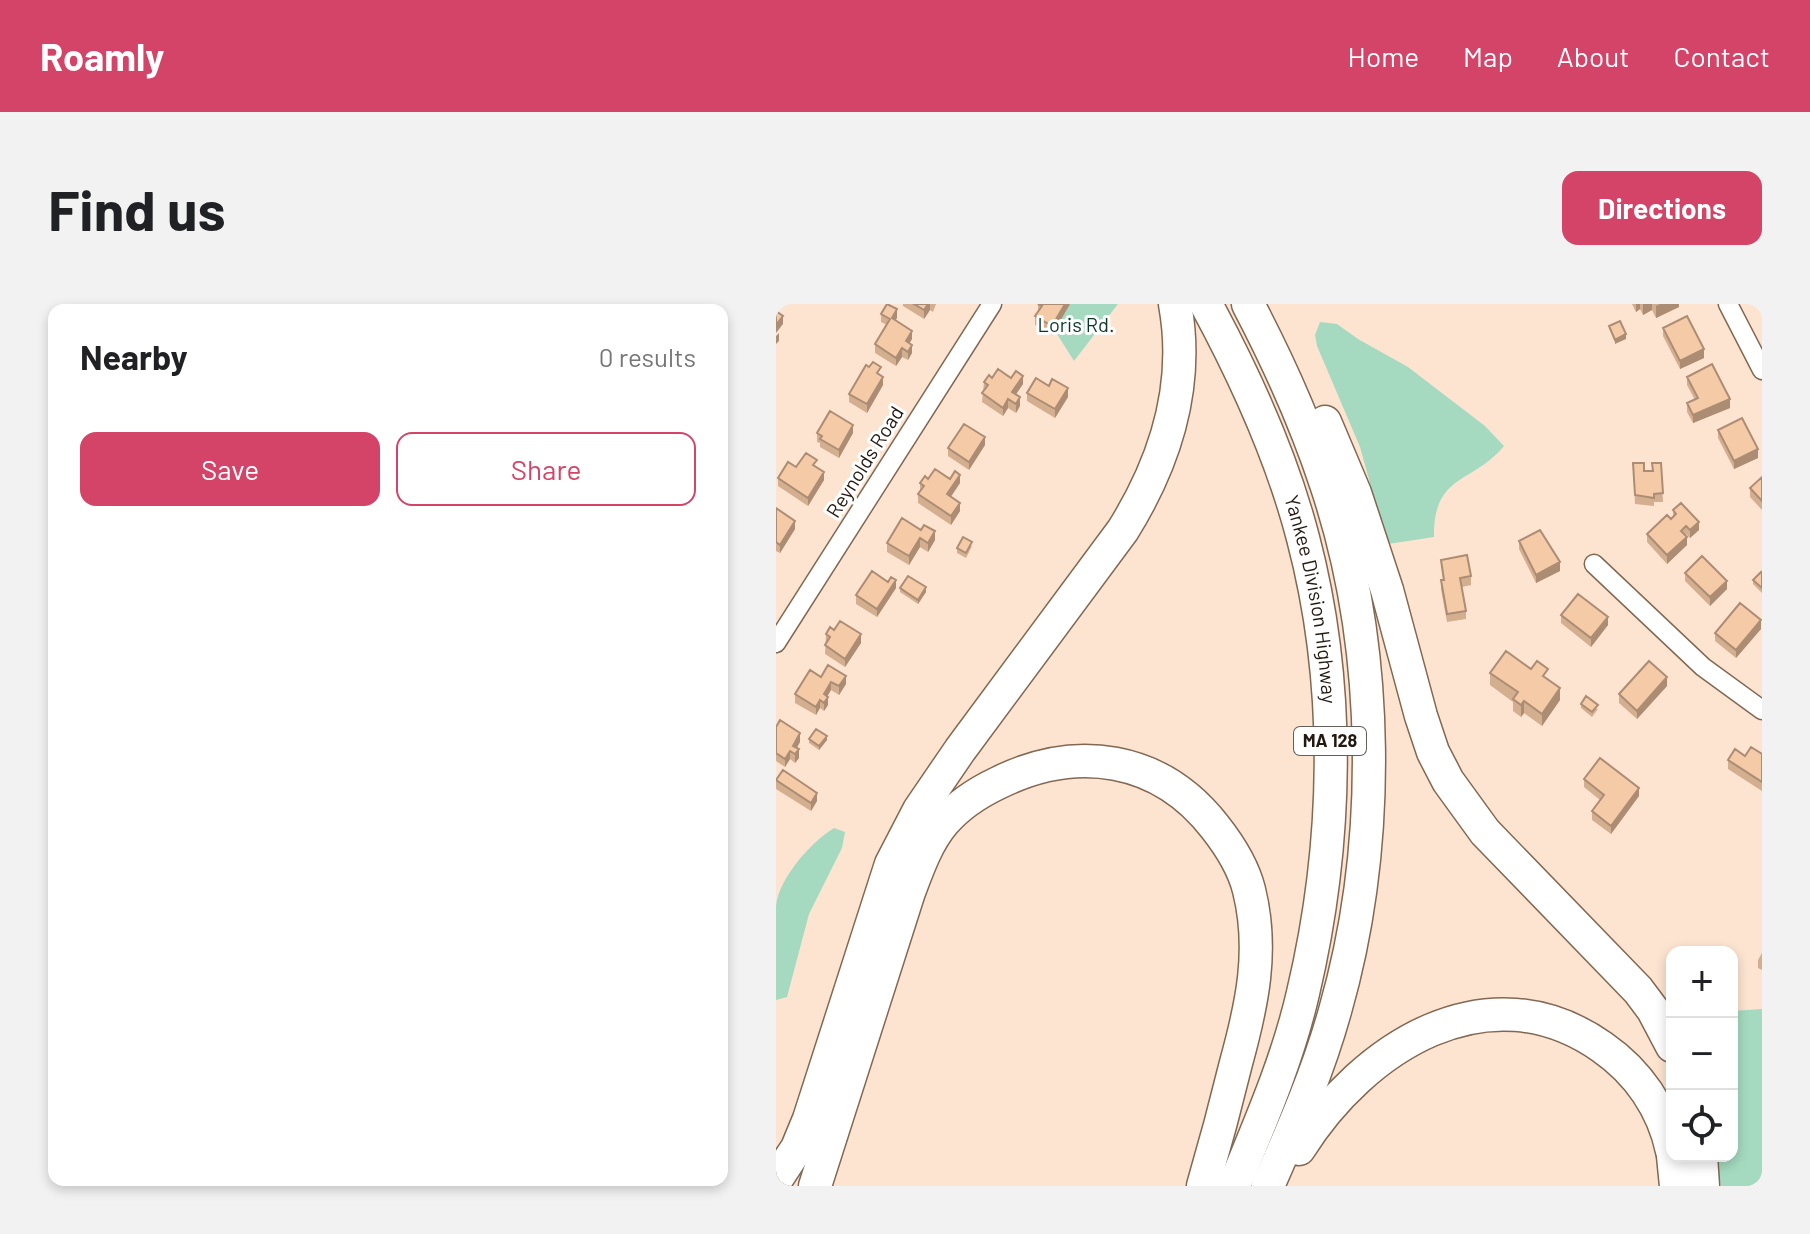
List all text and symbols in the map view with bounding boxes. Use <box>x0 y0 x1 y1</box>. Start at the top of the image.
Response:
text: Roamly <box>40 33 164 79</box>
text: Home <box>1348 39 1419 73</box>
text: Map <box>1463 39 1513 73</box>
text: About <box>1557 39 1629 73</box>
text: Contact <box>1673 39 1770 73</box>
button: Directions <box>1562 171 1762 245</box>
text: Find us <box>48 175 226 242</box>
park label: Loris Rd. <box>1038 312 1114 336</box>
text: Nearby <box>80 336 188 377</box>
text: 0 results <box>599 341 696 372</box>
street label: Reynolds Road <box>820 401 908 522</box>
button: Save <box>80 432 380 506</box>
button: Share <box>396 432 696 506</box>
street label: Yankee Division Highway <box>1280 492 1342 704</box>
road number: MA 128 <box>1294 727 1366 755</box>
map controls <box>1666 946 1738 1162</box>
button: + <box>1666 946 1738 1018</box>
button: − <box>1666 1018 1738 1090</box>
button: locate <box>1666 1090 1738 1162</box>

